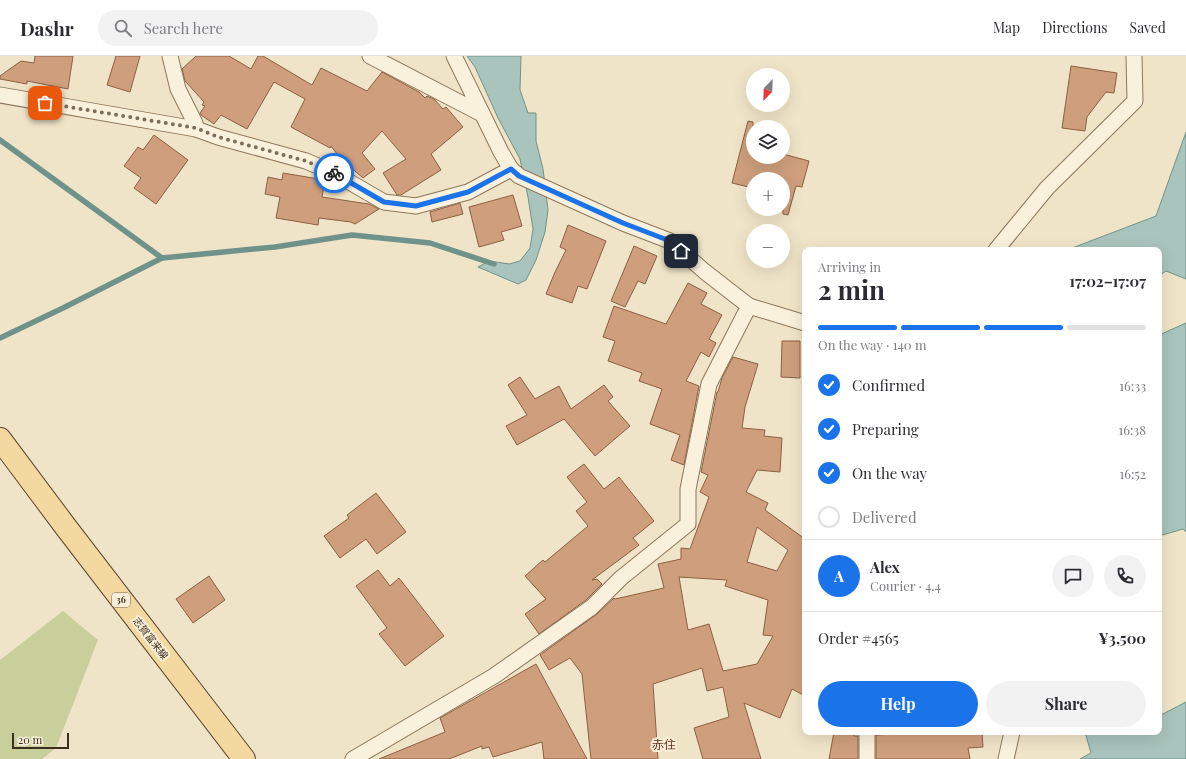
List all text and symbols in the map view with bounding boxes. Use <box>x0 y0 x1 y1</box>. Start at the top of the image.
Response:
search box <box>98 10 378 46</box>
text: Dashr <box>20 15 74 41</box>
icon: search <box>112 17 134 39</box>
text: Search here <box>144 18 223 38</box>
text: Map <box>993 18 1020 37</box>
text: Directions <box>1042 18 1108 37</box>
text: Saved <box>1130 18 1166 37</box>
north arrow <box>746 68 790 112</box>
map controls <box>746 68 790 268</box>
pin <box>28 86 62 120</box>
icon: bag <box>34 92 56 114</box>
button: layers <box>746 120 790 164</box>
courier <box>314 153 354 193</box>
icon: bike <box>323 162 345 184</box>
button: + <box>746 172 790 216</box>
button: − <box>746 224 790 268</box>
pin <box>664 234 698 268</box>
icon: home <box>670 240 692 262</box>
text: Arriving in <box>818 258 881 275</box>
text: 17:02–17:07 <box>1069 271 1146 291</box>
text: 2 min <box>818 272 885 307</box>
text: On the way · 140 m <box>818 336 926 353</box>
icon: check <box>818 374 840 396</box>
text: Confirmed <box>852 375 925 395</box>
text: 16:33 <box>1119 377 1146 394</box>
icon: check <box>818 418 840 440</box>
text: Preparing <box>852 419 919 439</box>
text: 16:38 <box>1118 421 1146 438</box>
icon: check <box>818 462 840 484</box>
text: On the way <box>852 463 927 483</box>
text: 16:52 <box>1119 465 1146 482</box>
text: Delivered <box>852 507 917 527</box>
button: chat <box>1052 555 1094 597</box>
button: phone <box>1104 555 1146 597</box>
text: Alex <box>870 557 900 577</box>
text: A <box>834 566 844 586</box>
text: Courier · 4.4 <box>870 577 941 594</box>
road number: 36 <box>112 593 130 607</box>
street label: 志賀富来線 <box>130 614 172 662</box>
text: Order #4565 <box>818 628 899 648</box>
text: ¥3,500 <box>1098 628 1146 648</box>
button: Help <box>818 681 978 727</box>
button: Share <box>986 681 1146 727</box>
scale bar <box>12 731 69 750</box>
text: 20 m <box>18 732 42 747</box>
district label: 赤住 <box>652 736 676 752</box>

